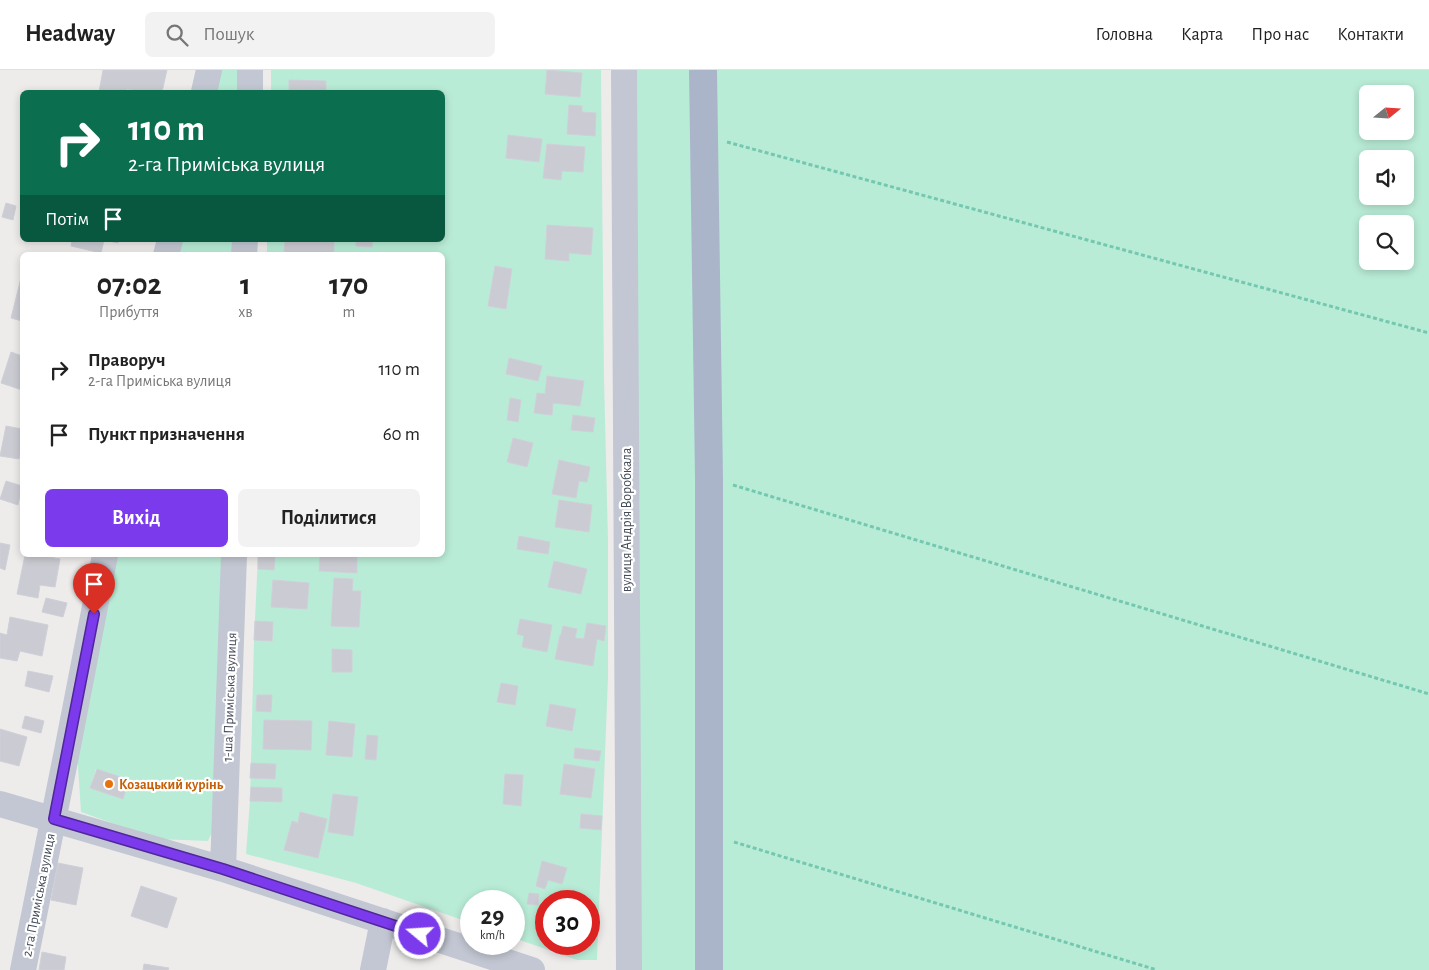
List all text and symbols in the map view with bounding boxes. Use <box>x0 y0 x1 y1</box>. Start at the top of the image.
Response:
search box <box>145 12 495 57</box>
icon: search <box>163 21 191 49</box>
text: Headway <box>25 22 115 46</box>
text: Пошук <box>203 25 255 44</box>
text: Головна <box>1096 26 1153 44</box>
text: Карта <box>1181 26 1223 44</box>
text: Про нас <box>1251 26 1309 44</box>
text: Контакти <box>1337 26 1404 44</box>
north arrow <box>1359 85 1414 140</box>
map controls <box>1359 85 1414 270</box>
icon: right <box>45 110 110 175</box>
text: 110 m <box>128 112 205 147</box>
button: sound <box>1359 150 1414 205</box>
text: 2-га Приміська вулиця <box>128 153 325 175</box>
icon: arrive <box>99 205 127 233</box>
text: Потім <box>45 210 89 229</box>
button: search <box>1359 215 1414 270</box>
text: 07:02 <box>96 270 162 300</box>
text: 1 <box>240 270 251 300</box>
text: 170 <box>329 270 369 300</box>
text: Прибуття <box>99 304 159 320</box>
text: хв <box>238 304 253 320</box>
text: m <box>342 304 355 320</box>
text: Праворуч <box>88 351 166 370</box>
icon: right <box>45 356 73 384</box>
text: 110 m <box>379 360 420 379</box>
text: 2-га Приміська вулиця <box>88 373 232 389</box>
icon: arrive <box>45 421 73 449</box>
text: Пункт призначення <box>88 425 245 444</box>
text: 60 m <box>383 425 420 444</box>
street label: вулиця Андрія Воробкала <box>620 447 634 592</box>
button: Вихід <box>45 489 228 547</box>
button: Поділитися <box>238 489 420 547</box>
pin <box>73 563 115 614</box>
icon: arrive <box>80 570 108 598</box>
street label: 1-ша Приміська вулиця <box>221 632 239 762</box>
marker: Козацький курінь <box>103 778 115 790</box>
place label: Козацький курінь <box>119 778 224 792</box>
street label: 2-га Приміська вулиця <box>20 832 58 958</box>
speed limit sign: 30 <box>535 890 600 955</box>
text: 29 <box>481 904 504 929</box>
position arrow <box>393 907 445 959</box>
text: km/h <box>480 929 505 941</box>

